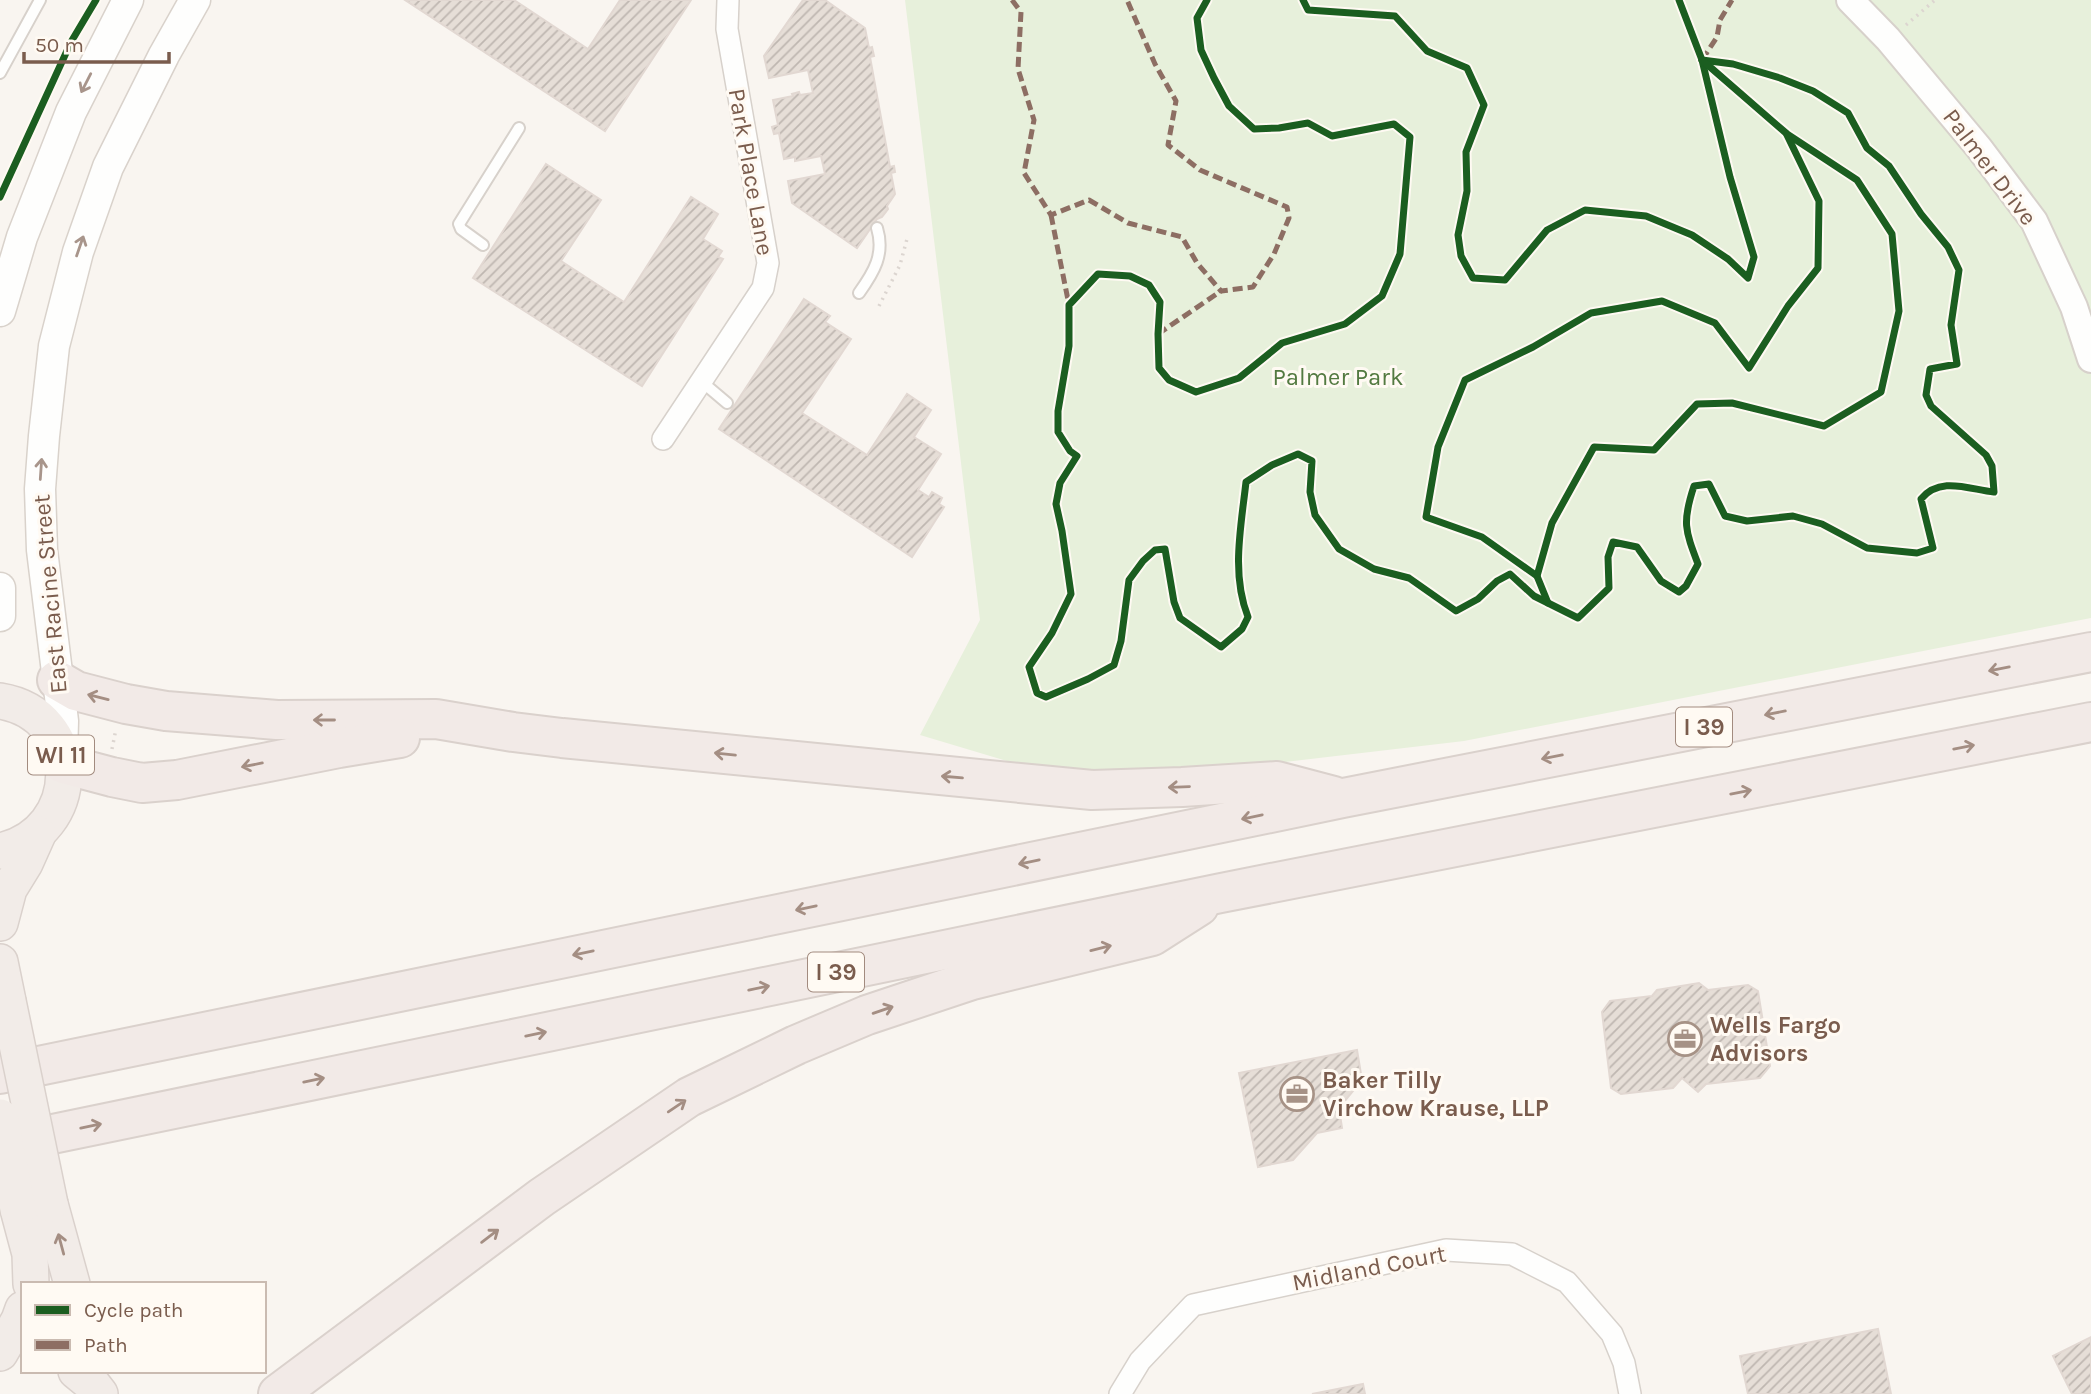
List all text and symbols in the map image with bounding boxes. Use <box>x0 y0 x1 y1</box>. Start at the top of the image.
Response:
scale bar <box>24 21 170 65</box>
text: 50 m <box>35 33 84 57</box>
one-way arrow <box>78 72 92 92</box>
street label: Park Place Lane <box>723 86 779 258</box>
street label: Palmer Drive <box>1937 103 2043 231</box>
one-way arrow <box>75 235 87 257</box>
park label: Palmer Park <box>1272 363 1404 391</box>
one-way arrow <box>35 458 48 481</box>
street label: East Racine Street <box>27 493 73 695</box>
one-way arrow <box>1988 663 2011 677</box>
one-way arrow <box>87 690 110 703</box>
one-way arrow <box>1764 707 1787 720</box>
road number: I 39 <box>1676 708 1732 747</box>
one-way arrow <box>313 713 336 727</box>
road number: WI 11 <box>28 736 94 775</box>
one-way arrow <box>1952 740 1975 754</box>
one-way arrow <box>715 747 737 760</box>
one-way arrow <box>1541 751 1564 764</box>
one-way arrow <box>241 759 264 772</box>
one-way arrow <box>941 770 964 783</box>
one-way arrow <box>1167 781 1190 794</box>
one-way arrow <box>1729 784 1752 798</box>
one-way arrow <box>1241 810 1264 824</box>
one-way arrow <box>1018 856 1041 870</box>
one-way arrow <box>795 901 818 915</box>
one-way arrow <box>1089 941 1112 954</box>
one-way arrow <box>572 947 595 961</box>
road number: I 39 <box>808 953 864 992</box>
one-way arrow <box>747 981 770 995</box>
one-way arrow <box>871 1003 893 1015</box>
place label: Wells Fargo Advisors <box>1710 1011 1841 1067</box>
office icon: Wells Fargo Advisors <box>1666 1020 1704 1058</box>
one-way arrow <box>524 1027 547 1041</box>
place label: Baker Tilly Virchow Krause, LLP <box>1322 1066 1549 1122</box>
one-way arrow <box>302 1073 325 1087</box>
office icon: Baker Tilly Virchow Krause, LLP <box>1278 1075 1316 1113</box>
one-way arrow <box>666 1099 686 1113</box>
one-way arrow <box>79 1119 102 1133</box>
one-way arrow <box>480 1228 499 1243</box>
one-way arrow <box>54 1233 67 1256</box>
street label: Midland Court <box>1290 1239 1448 1297</box>
legend <box>21 1282 266 1373</box>
text: Cycle path <box>84 1298 184 1322</box>
text: Path <box>84 1333 128 1357</box>

